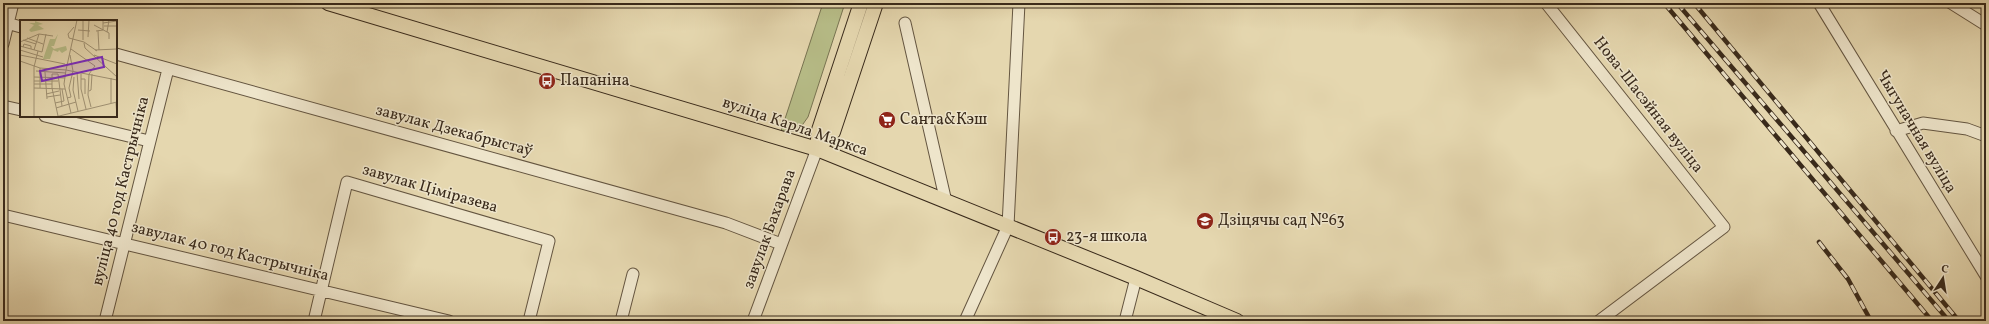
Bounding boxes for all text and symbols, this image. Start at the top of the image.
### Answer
inset map [20,20,117,117]
street label: Нова-Шасэйная вуліца [1588,32,1708,178]
street label: Чыгуначная вуліца [1870,66,1962,198]
place label: Папаніна [560,70,629,92]
bus stop icon: Папаніна [537,71,557,91]
street label: вуліца Карла Маркса [719,92,871,162]
street label: вуліца 40 год Кастрычніка [87,94,155,288]
street label: завулак Дзекабрыстаў [373,99,535,163]
place label: Санта&Кэш [900,109,987,131]
supermarket icon: Санта&Кэш [877,110,897,130]
street label: завулак Ціміразева [360,159,500,219]
street label: завулак Бахарава [738,166,802,292]
place label: Дзіцячы сад №63 [1218,210,1345,232]
school or university icon: Дзіцячы сад №63 [1195,211,1215,231]
street label: завулак 40 год Кастрычніка [129,217,331,287]
place label: 23-я школа [1066,226,1147,248]
bus stop icon: 23-я школа [1043,227,1063,247]
north arrow [1923,258,1963,298]
text: С [1940,262,1950,278]

